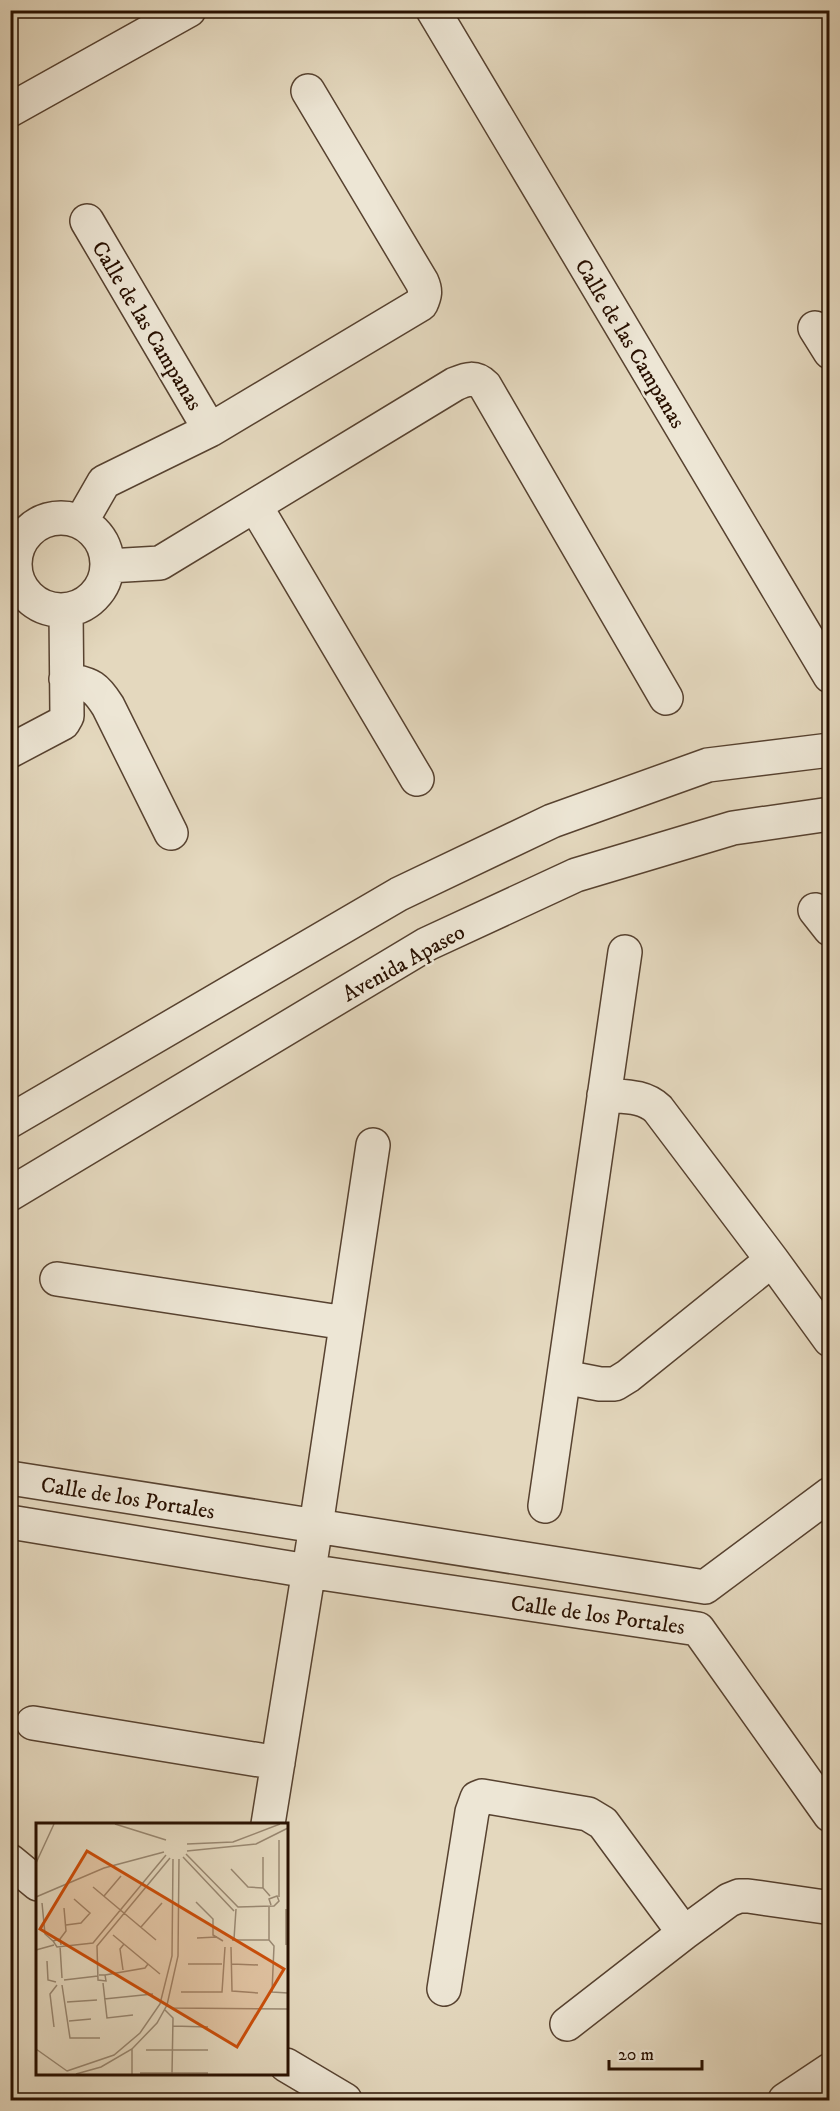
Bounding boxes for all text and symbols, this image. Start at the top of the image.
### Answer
street label: Calle de las Campanas [85,236,208,415]
street label: Calle de las Campanas [568,254,691,433]
street label: Avenida Apaseo [338,919,470,1008]
street label: Calle de los Portales [39,1471,217,1526]
street label: Calle de los Portales [509,1590,687,1641]
inset map [36,1823,288,2075]
scale bar [609,2033,702,2071]
text: 20 m [618,2044,654,2066]

